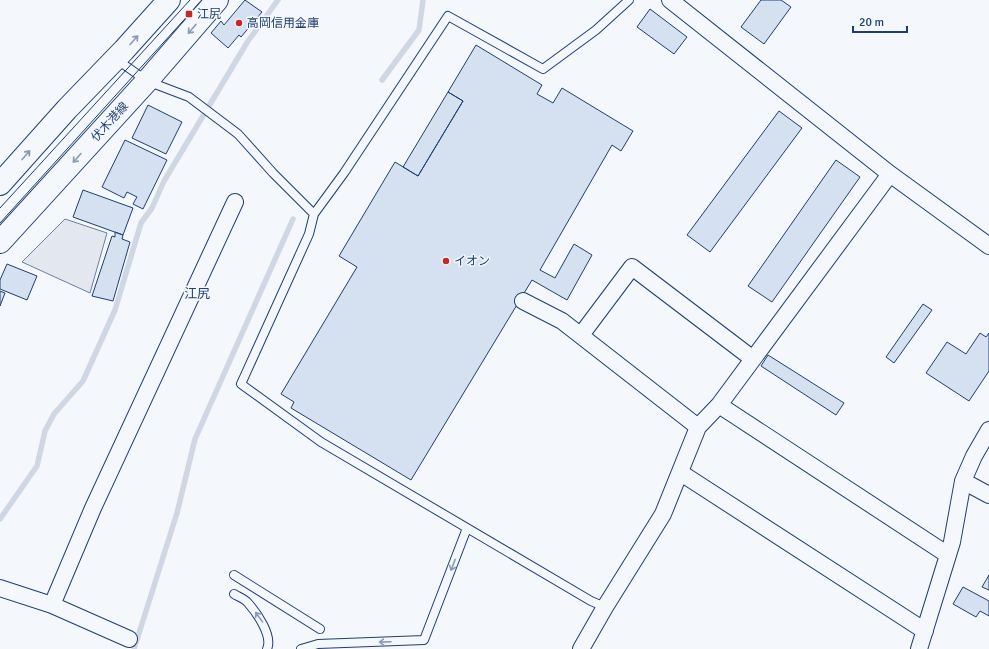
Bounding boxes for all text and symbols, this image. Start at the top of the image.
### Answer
place label: 江尻 [197,7,221,22]
scale bar [853,8,907,34]
marker: 江尻 [184,9,194,19]
text: 20 m [859,15,884,30]
place label: 高岡信用金庫 [247,16,319,31]
marker: 高岡信用金庫 [234,18,244,28]
one-way arrow [187,24,196,35]
one-way arrow [129,34,138,45]
street label: 伏木港線 [88,99,132,145]
one-way arrow [21,150,30,160]
one-way arrow [73,152,82,162]
place label: イオン [454,254,490,269]
marker: イオン [441,256,451,266]
district label: 江尻 [184,286,210,302]
one-way arrow [449,558,457,570]
one-way arrow [255,612,263,623]
one-way arrow [379,638,392,645]

